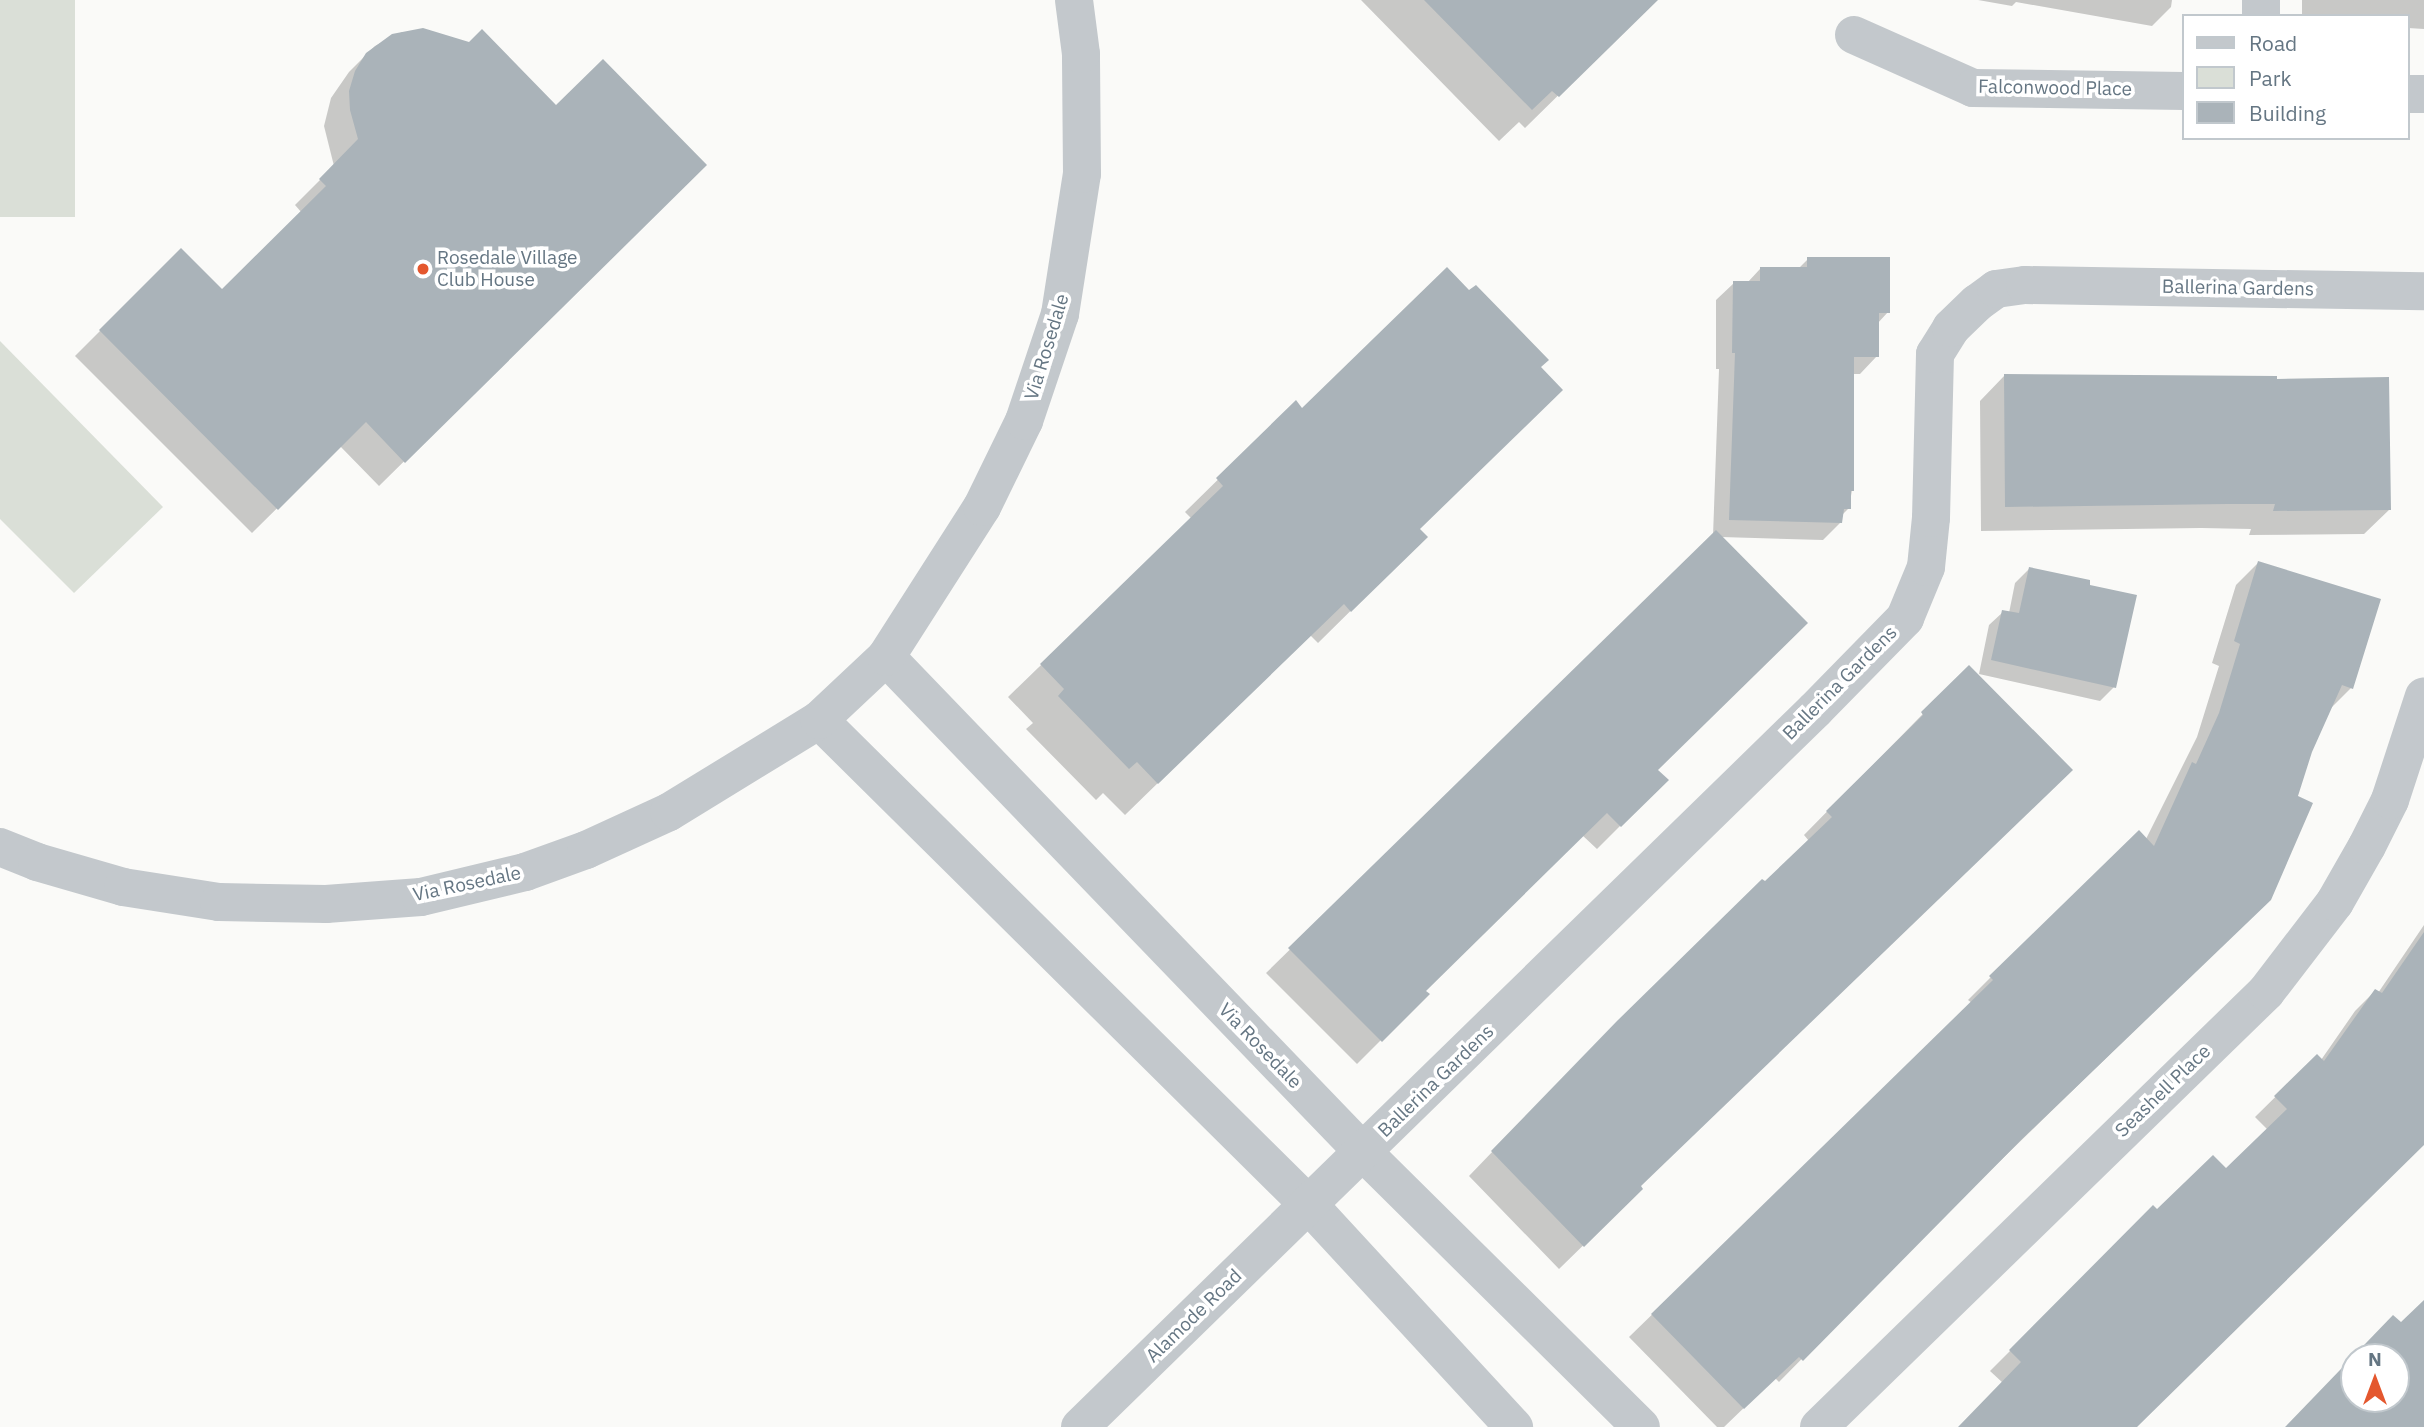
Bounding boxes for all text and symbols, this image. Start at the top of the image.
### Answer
legend [2182,14,2410,140]
text: Road [2249,29,2297,57]
text: Park [2249,64,2292,92]
street label: Falconwood Place [1978,75,2132,101]
text: Building [2249,99,2326,127]
place label: Rosedale Village Club House [437,247,578,291]
marker: Rosedale Village Club House [415,261,431,277]
street label: Ballerina Gardens [2162,275,2314,301]
street label: Via Rosedale [1020,291,1074,403]
street label: Ballerina Gardens [1778,621,1902,745]
street label: Via Rosedale [411,861,523,907]
street label: Via Rosedale [1214,999,1306,1093]
street label: Ballerina Gardens [1373,1020,1499,1142]
street label: Seashell Place [2111,1040,2215,1142]
street label: Alamode Road [1141,1265,1247,1367]
north arrow [2340,1343,2410,1413]
text: N [2368,1347,2382,1371]

